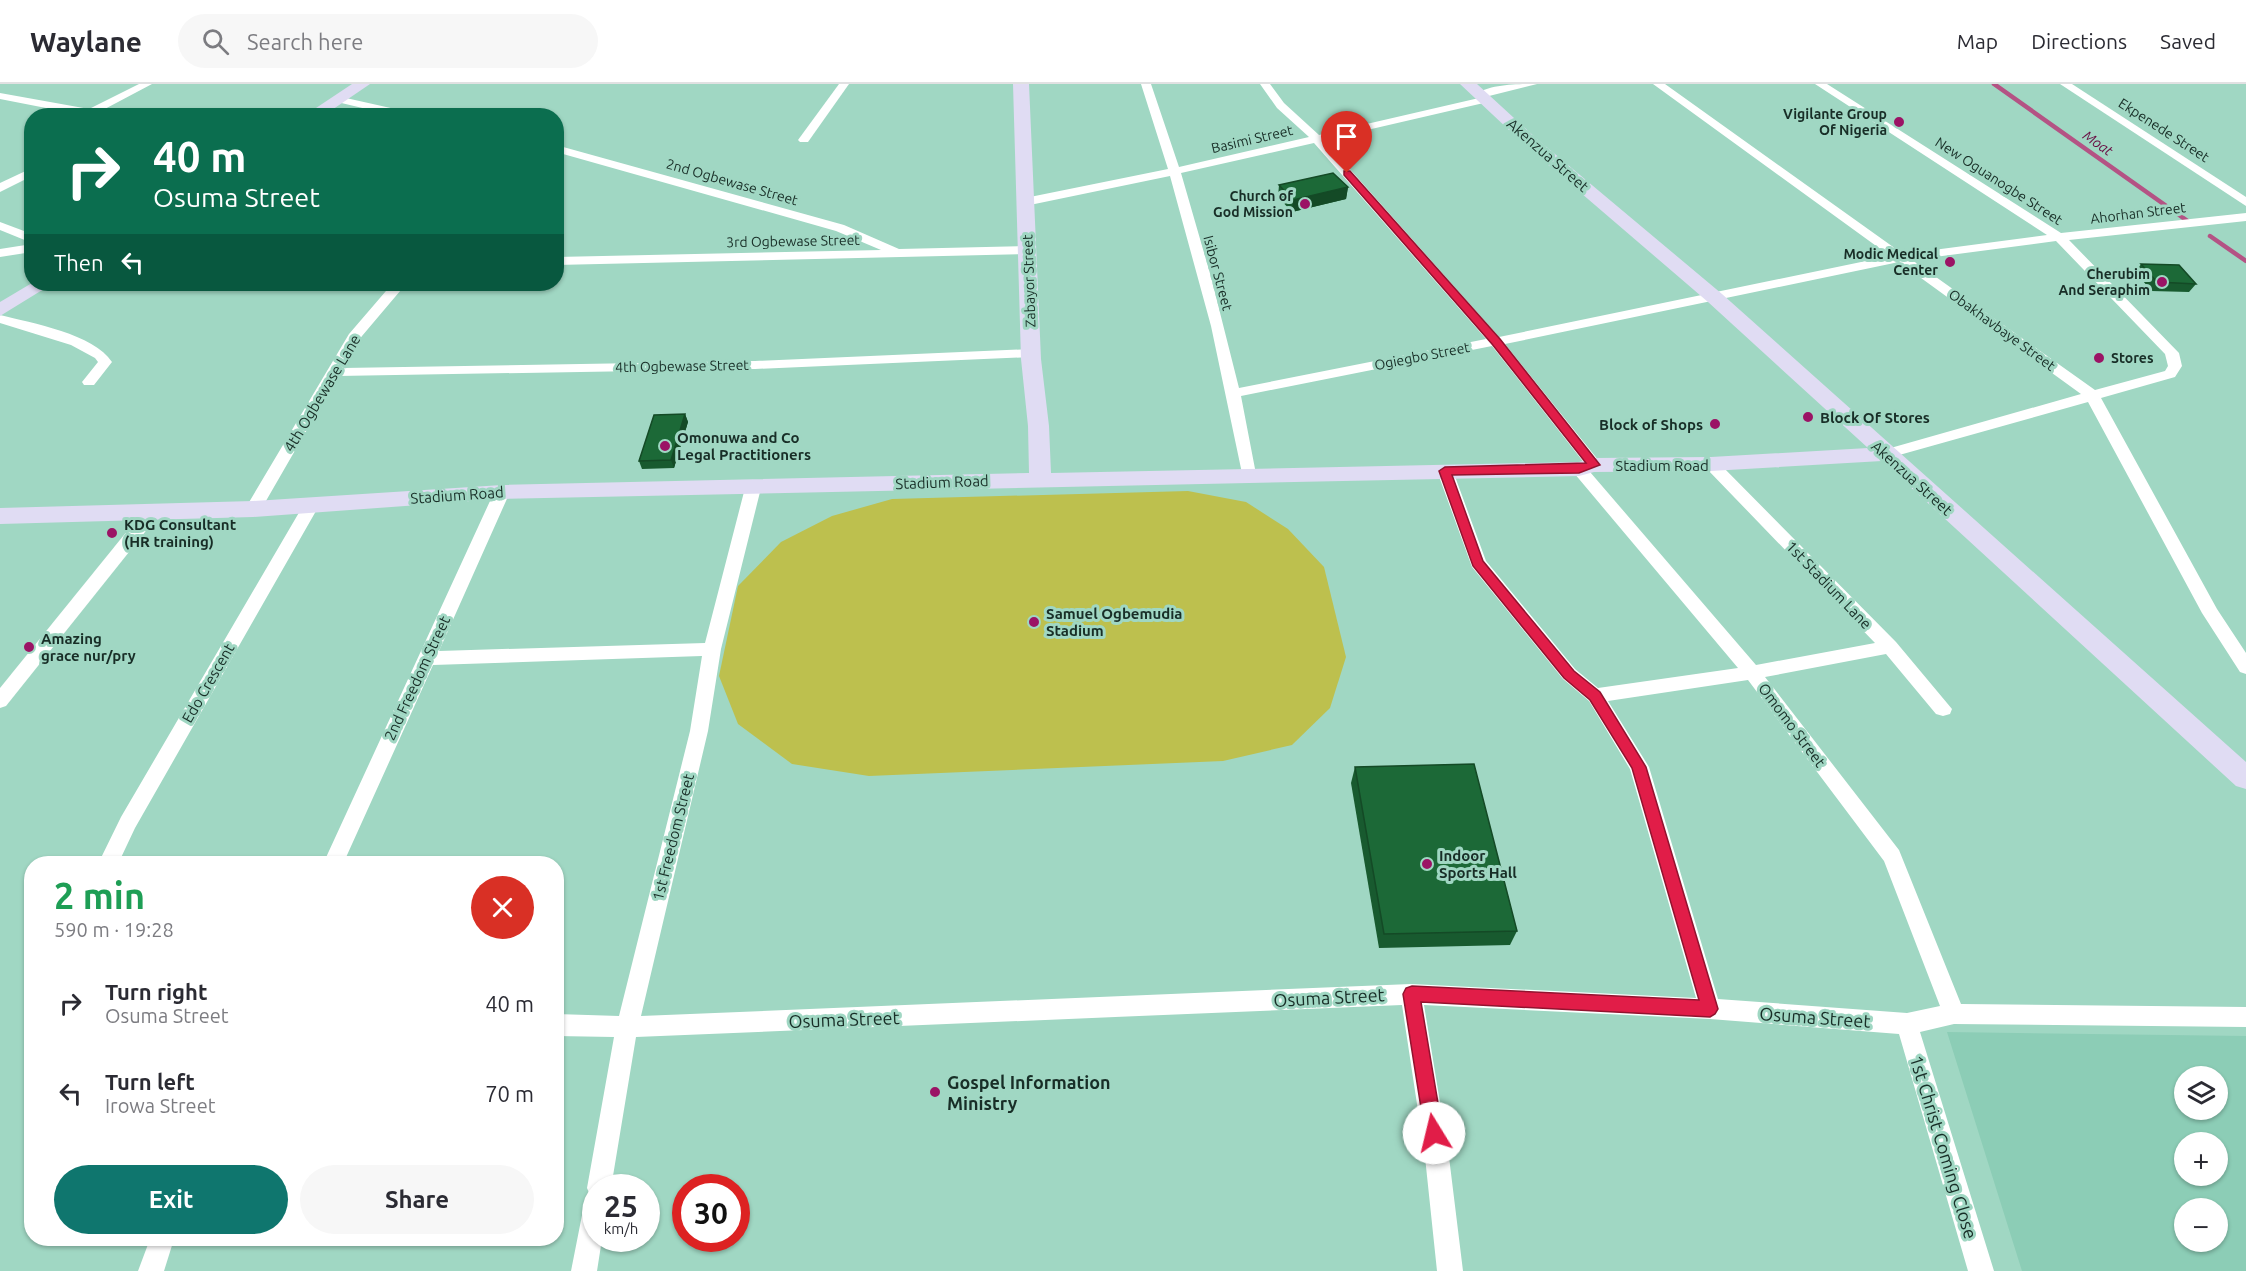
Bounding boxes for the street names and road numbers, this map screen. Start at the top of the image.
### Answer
street label: Ekpenede Street [2116,95,2213,166]
street label: Akenzua Street [1504,115,1592,195]
street label: Basimi Street [1210,122,1295,156]
street label: New Oguanogbe Street [1932,134,2066,228]
street label: 2nd Ogbewase Street [664,156,800,209]
street label: Ahorhan Street [2089,199,2187,227]
street label: 3rd Ogbewase Street [726,232,860,250]
street label: Zabayor Street [1019,234,1039,328]
street label: Isibor Street [1200,234,1236,313]
street label: Obakhavbaye Street [1946,286,2059,374]
street label: 4th Ogbewase Lane [280,331,364,455]
street label: Ogiegbo Street [1373,339,1472,373]
street label: 4th Ogbewase Street [615,357,749,375]
street label: Akenzua Street [1868,437,1956,519]
street label: Stadium Road [1615,457,1709,474]
street label: Stadium Road [895,472,989,492]
street label: Stadium Road [410,483,504,507]
street label: 1st Stadium Lane [1783,538,1875,632]
street label: 2nd Freedom Street [381,613,453,743]
street label: Edo Crescent [178,640,238,726]
street label: Omomo Street [1755,680,1829,770]
street label: 1st Freedom Street [649,772,697,902]
street label: Osuma Street [1273,984,1385,1010]
street label: Osuma Street [1759,1003,1871,1031]
street label: Osuma Street [788,1007,900,1031]
street label: 1st Christ Coming Close [1907,1053,1981,1241]

